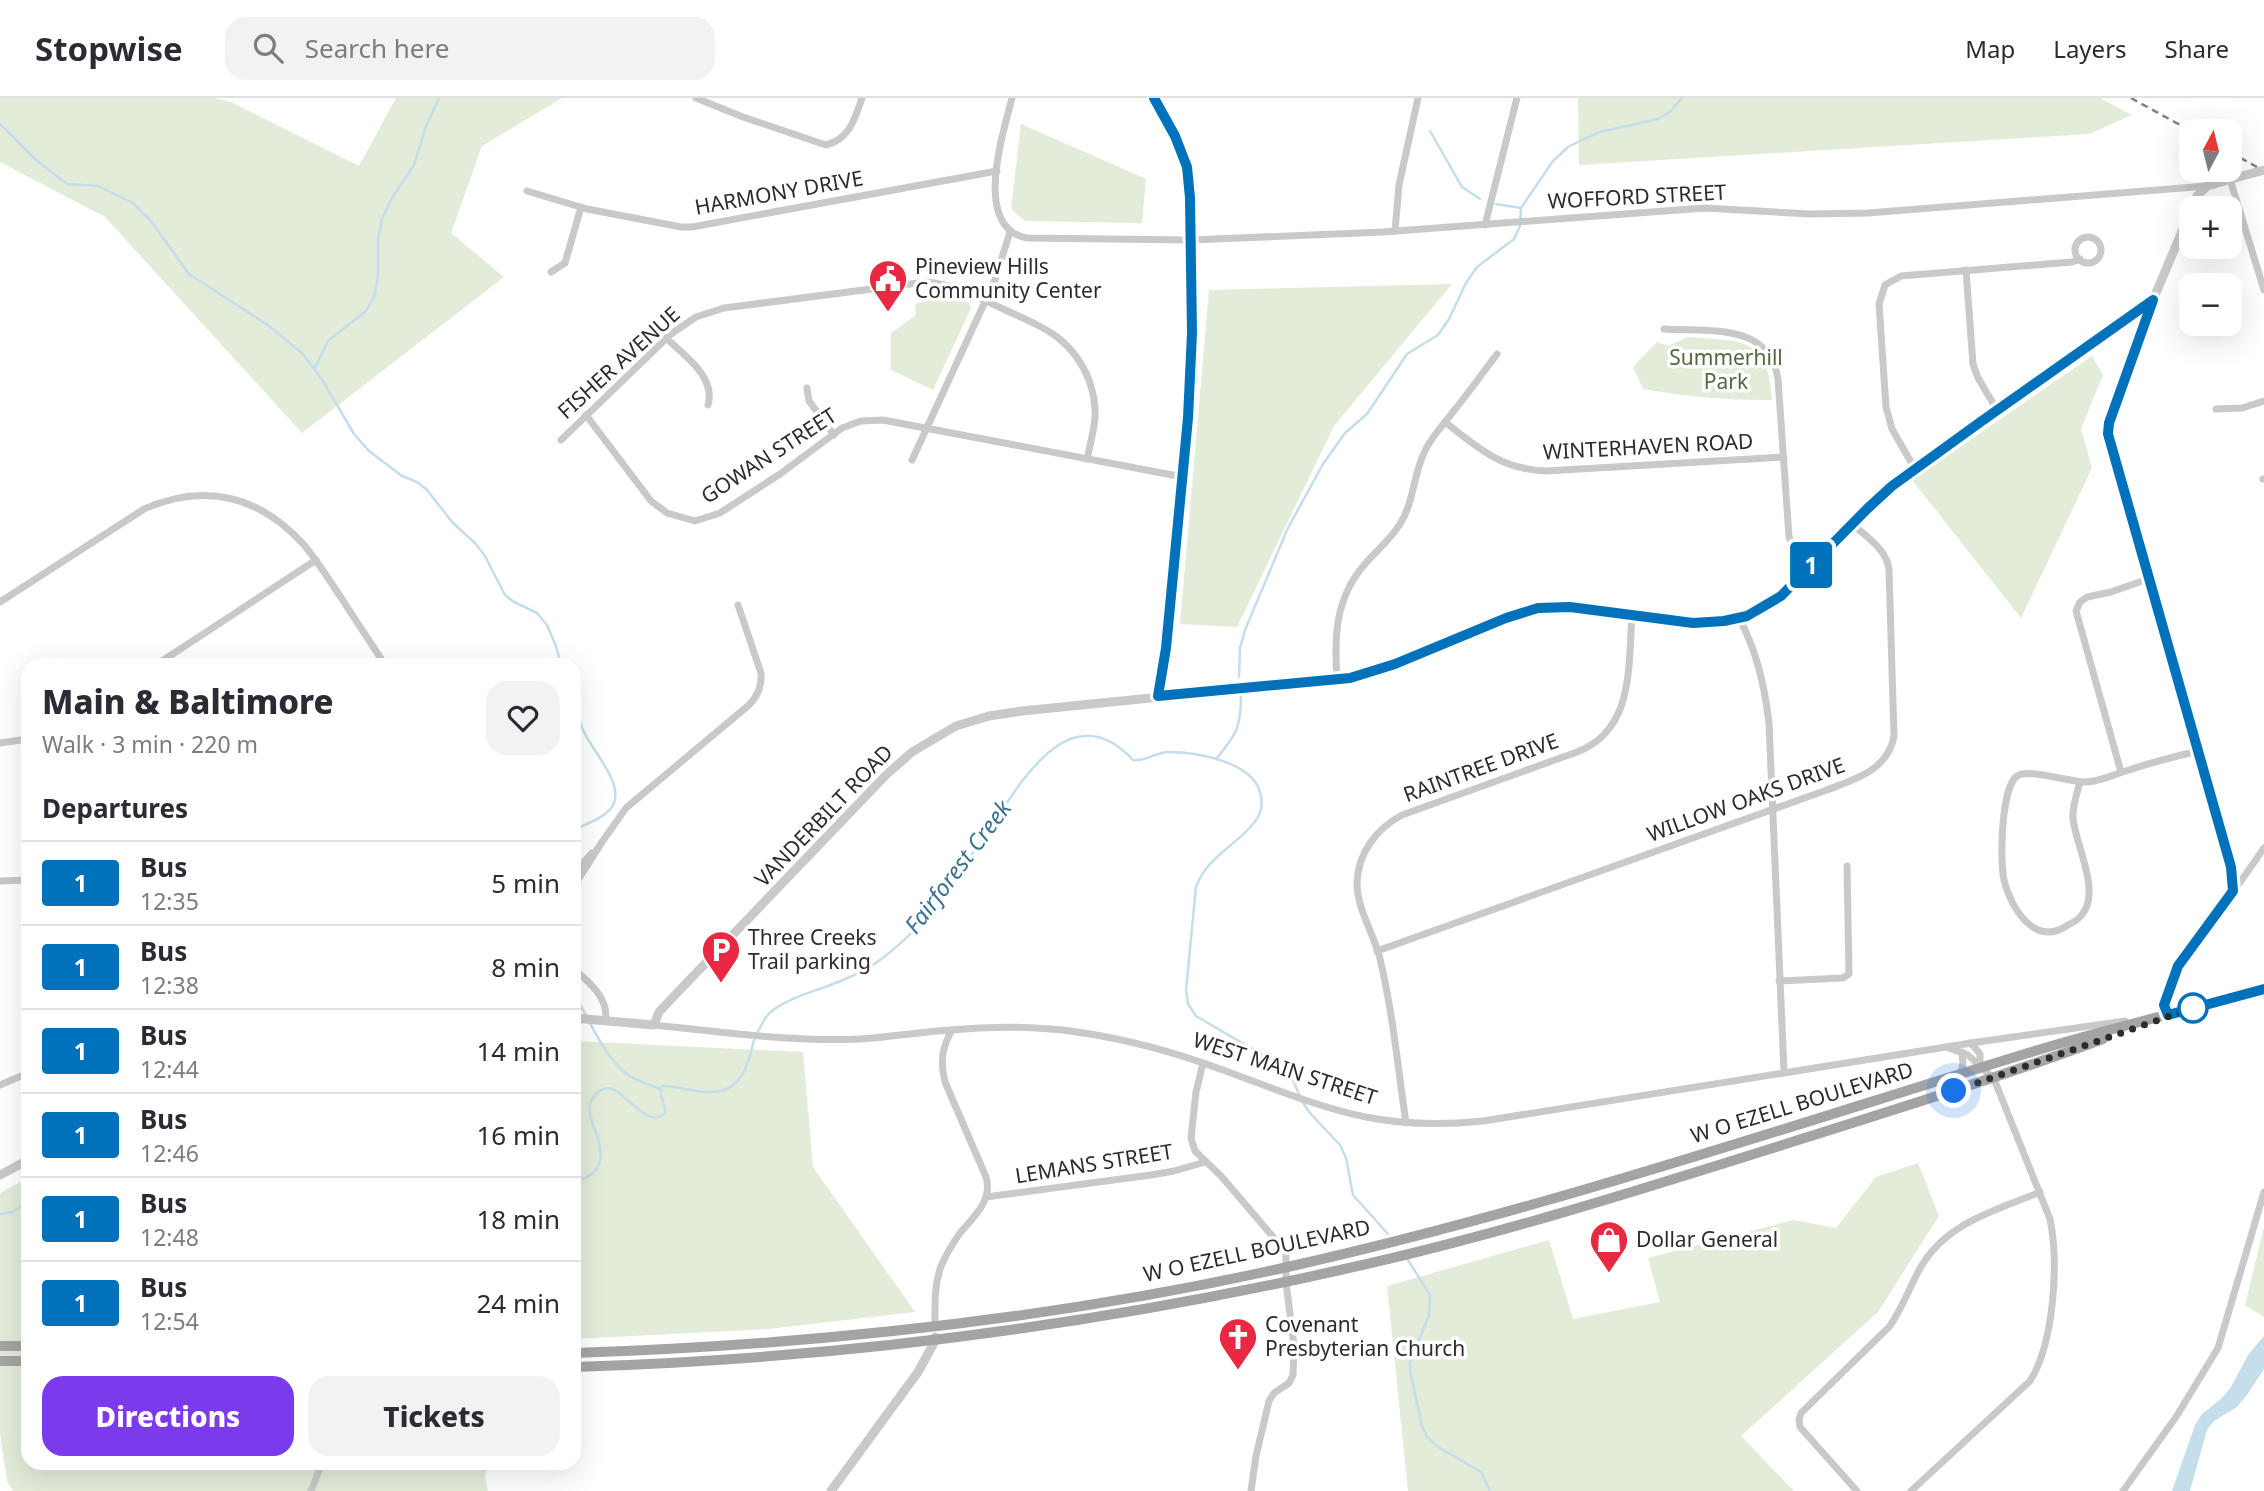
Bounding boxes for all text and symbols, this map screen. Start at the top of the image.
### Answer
search box [225,17,715,80]
text: Stopwise [35,26,183,71]
icon: search [249,29,287,67]
text: Search here [305,30,449,66]
text: Map [1965,32,2015,65]
text: Layers [2053,32,2127,65]
text: Share [2165,32,2229,65]
north arrow [2179,119,2242,182]
map controls [2179,119,2242,336]
street label: HARMONY DRIVE [692,163,865,221]
street label: WOFFORD STREET [1547,177,1727,215]
button: + [2179,196,2242,259]
place label: Pineview Hills Community Center [915,252,1102,304]
public building icon: Pineview Hills Community Center [867,258,909,313]
button: − [2179,273,2242,336]
street label: FISHER AVENUE [551,300,685,425]
park label: Summerhill Park [1669,343,1783,395]
street label: GOWAN STREET [695,401,842,509]
street label: WINTERHAVEN ROAD [1542,427,1754,465]
line badge: 1 [1788,542,1834,588]
text: 1 [1804,548,1818,581]
text: Main & Baltimore [42,679,333,724]
button: heart [486,681,560,755]
street label: RAINTREE DRIVE [1399,726,1562,808]
text: Walk · 3 min · 220 m [42,728,258,760]
street label: VANDERBILT ROAD [748,738,898,892]
street label: WILLOW OAKS DRIVE [1643,750,1848,848]
text: Departures [42,790,188,826]
water label: Fairforest Creek [896,792,1019,940]
text: Bus [140,849,187,885]
text: 5 min [491,865,560,901]
text: 1 [74,866,87,899]
text: 12:35 [140,885,199,917]
place label: Three Creeks Trail parking [748,923,877,975]
parking icon: Three Creeks Trail parking [700,929,742,984]
text: Bus [140,933,187,969]
text: 8 min [491,949,560,985]
text: 1 [74,950,87,983]
text: 12:38 [140,969,199,1001]
unlabelled marker [2178,993,2208,1023]
text: Bus [140,1017,187,1053]
street label: WEST MAIN STREET [1190,1025,1381,1111]
text: 14 min [476,1033,560,1069]
text: 1 [74,1034,87,1067]
text: 12:44 [140,1053,199,1085]
street label: W O EZELL BOULEVARD [1687,1055,1916,1149]
your location [1936,1073,1971,1108]
text: Bus [140,1101,187,1137]
text: 16 min [476,1117,560,1153]
text: 1 [74,1118,87,1151]
text: 12:46 [140,1137,199,1169]
street label: LEMANS STREET [1013,1137,1175,1189]
text: Bus [140,1185,187,1221]
text: 18 min [476,1201,560,1237]
text: 1 [74,1202,87,1235]
street label: W O EZELL BOULEVARD [1141,1212,1373,1288]
shop icon: Dollar General [1588,1219,1630,1274]
text: 12:48 [140,1221,199,1253]
place label: Dollar General [1636,1225,1778,1253]
text: Bus [140,1269,187,1305]
text: 24 min [476,1285,560,1321]
text: 1 [74,1286,87,1319]
text: 12:54 [140,1305,199,1337]
place label: Covenant Presbyterian Church [1265,1310,1465,1362]
church icon: Covenant Presbyterian Church [1217,1316,1259,1371]
button: Directions [42,1376,294,1456]
button: Tickets [308,1376,560,1456]

